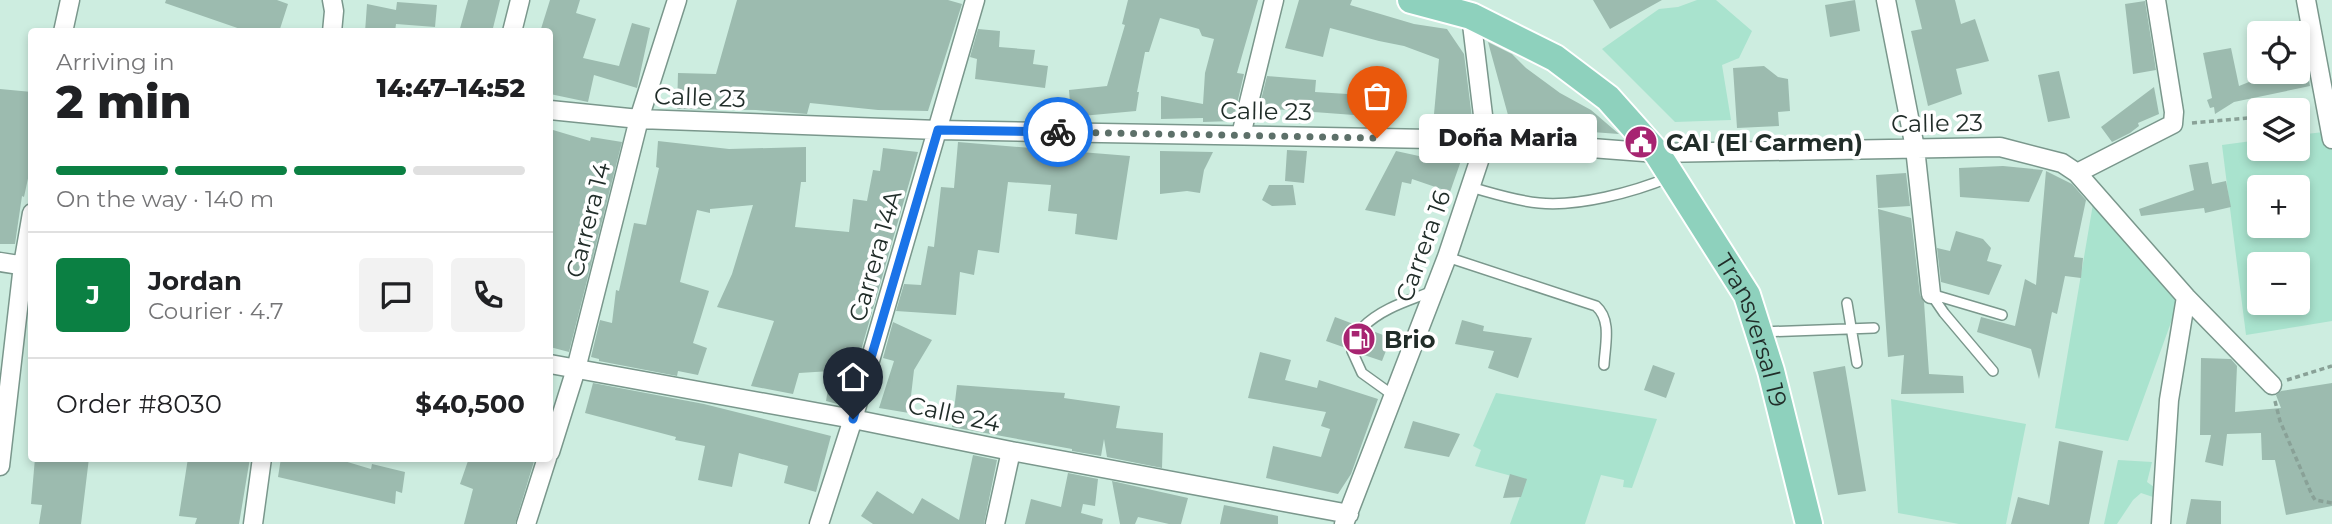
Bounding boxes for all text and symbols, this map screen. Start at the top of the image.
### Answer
map controls [2247,21,2310,315]
button: locate [2247,21,2310,84]
text: Arriving in [56,48,175,76]
pin [1347,66,1407,138]
text: 14:47–14:52 [376,72,525,104]
text: 2 min [56,73,191,130]
icon: bag [1358,77,1396,115]
street label: Calle 23 [654,81,746,113]
street label: Calle 23 [1220,96,1312,126]
courier [1023,97,1093,167]
button: layers [2247,98,2310,161]
street label: Calle 23 [1891,108,1983,138]
icon: bike [1039,113,1077,151]
callout: Doña Maria [1419,114,1598,162]
public building icon: CAI (El Carmen) [1622,123,1660,161]
text: Doña Maria [1438,124,1578,152]
place label: CAI (El Carmen) [1666,128,1863,157]
street label: Carrera 14 [560,159,616,281]
button: + [2247,175,2310,238]
text: On the way · 140 m [56,185,274,213]
street label: Carrera 14A [842,186,908,325]
street label: Carrera 16 [1389,186,1457,306]
street label: Transversal 19 [1710,248,1794,410]
button: − [2247,252,2310,315]
button: chat [359,258,433,332]
button: phone [451,258,525,332]
text: Jordan [148,265,242,297]
text: J [86,279,100,311]
text: Courier · 4.7 [148,297,284,325]
fuel station icon: Brio [1340,320,1378,358]
place label: Brio [1384,325,1436,354]
pin [823,347,883,419]
icon: home [834,358,872,396]
text: Order #8030 [56,388,222,420]
text: $40,500 [415,388,525,420]
street label: Calle 24 [905,390,1003,438]

